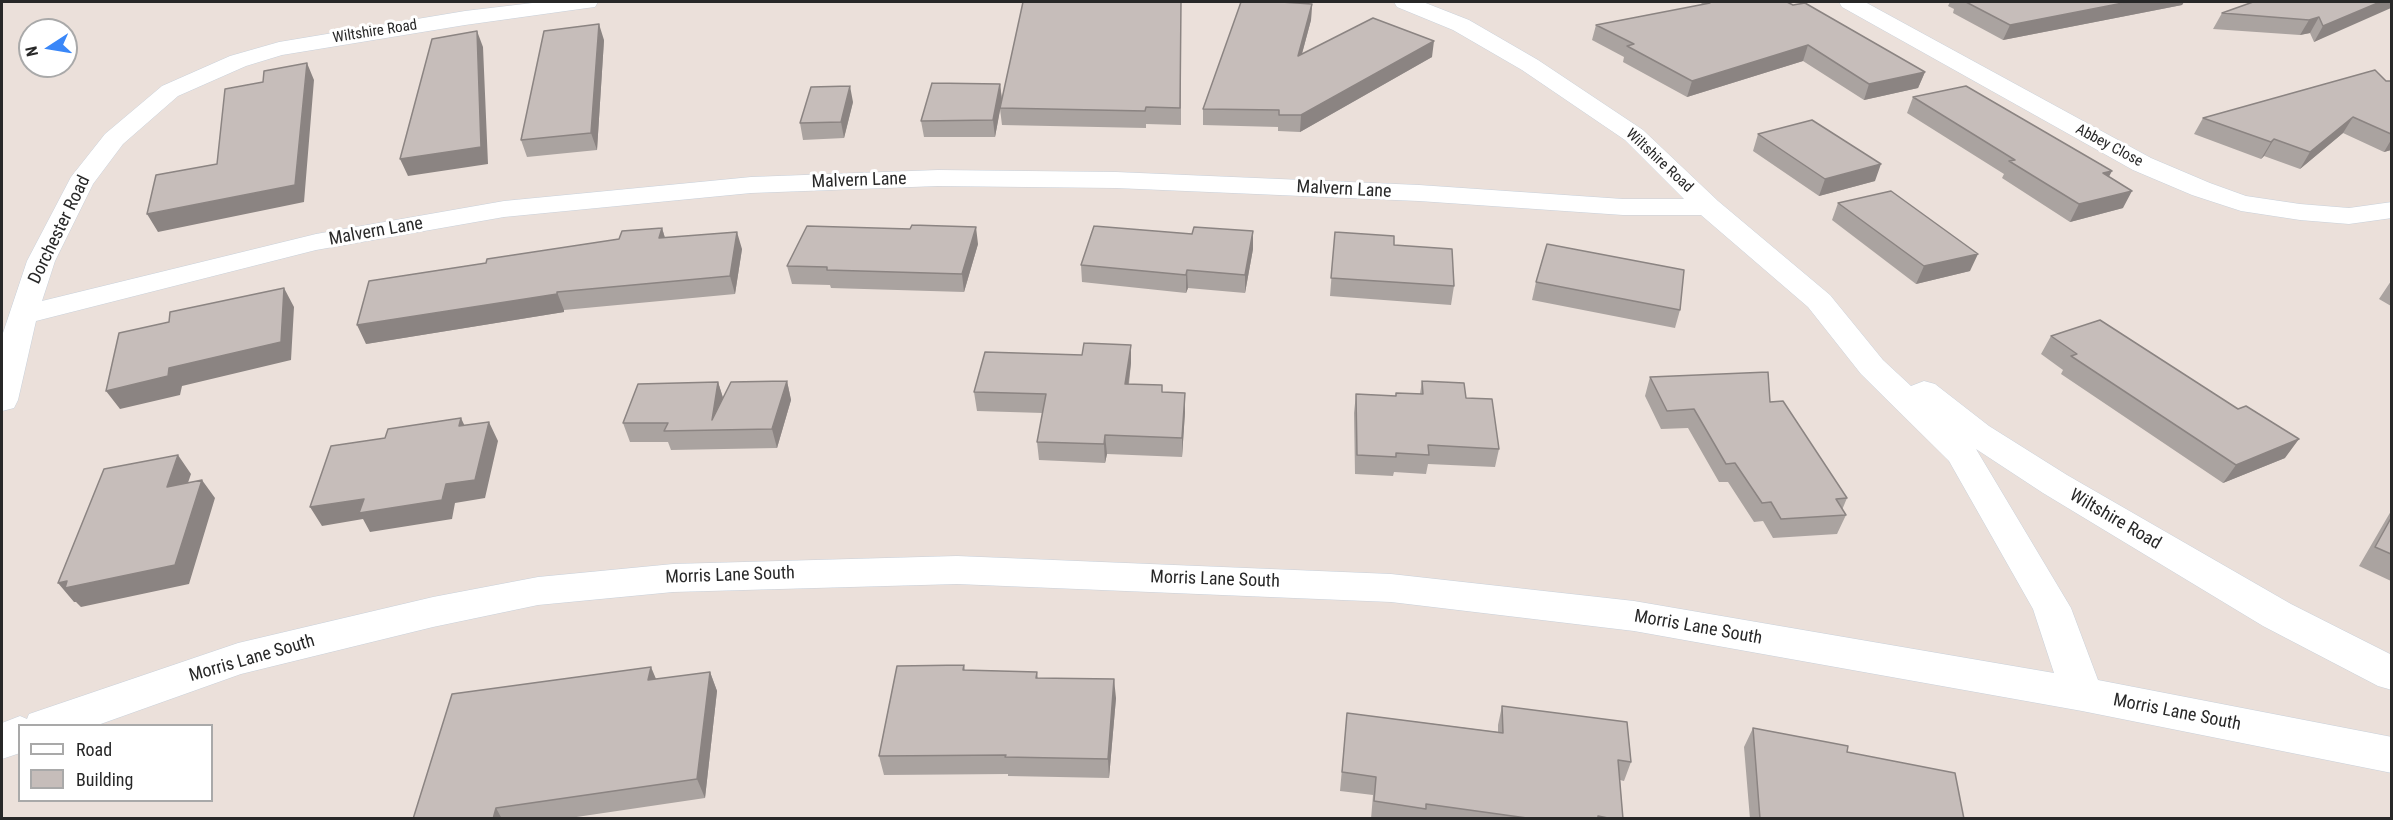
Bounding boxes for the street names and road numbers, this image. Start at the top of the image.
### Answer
street label: Wiltshire Road [331,16,419,48]
street label: Abbey Close [2072,121,2146,171]
street label: Wiltshire Road [1622,125,1696,197]
street label: Malvern Lane [811,169,907,193]
street label: Dorchester Road [24,172,96,288]
street label: Malvern Lane [1296,177,1392,203]
street label: Malvern Lane [327,213,425,251]
street label: Wiltshire Road [2065,485,2165,555]
street label: Morris Lane South [665,563,795,589]
street label: Morris Lane South [1150,567,1280,593]
street label: Morris Lane South [1632,606,1764,650]
street label: Morris Lane South [187,631,317,687]
street label: Morris Lane South [2111,690,2243,736]

